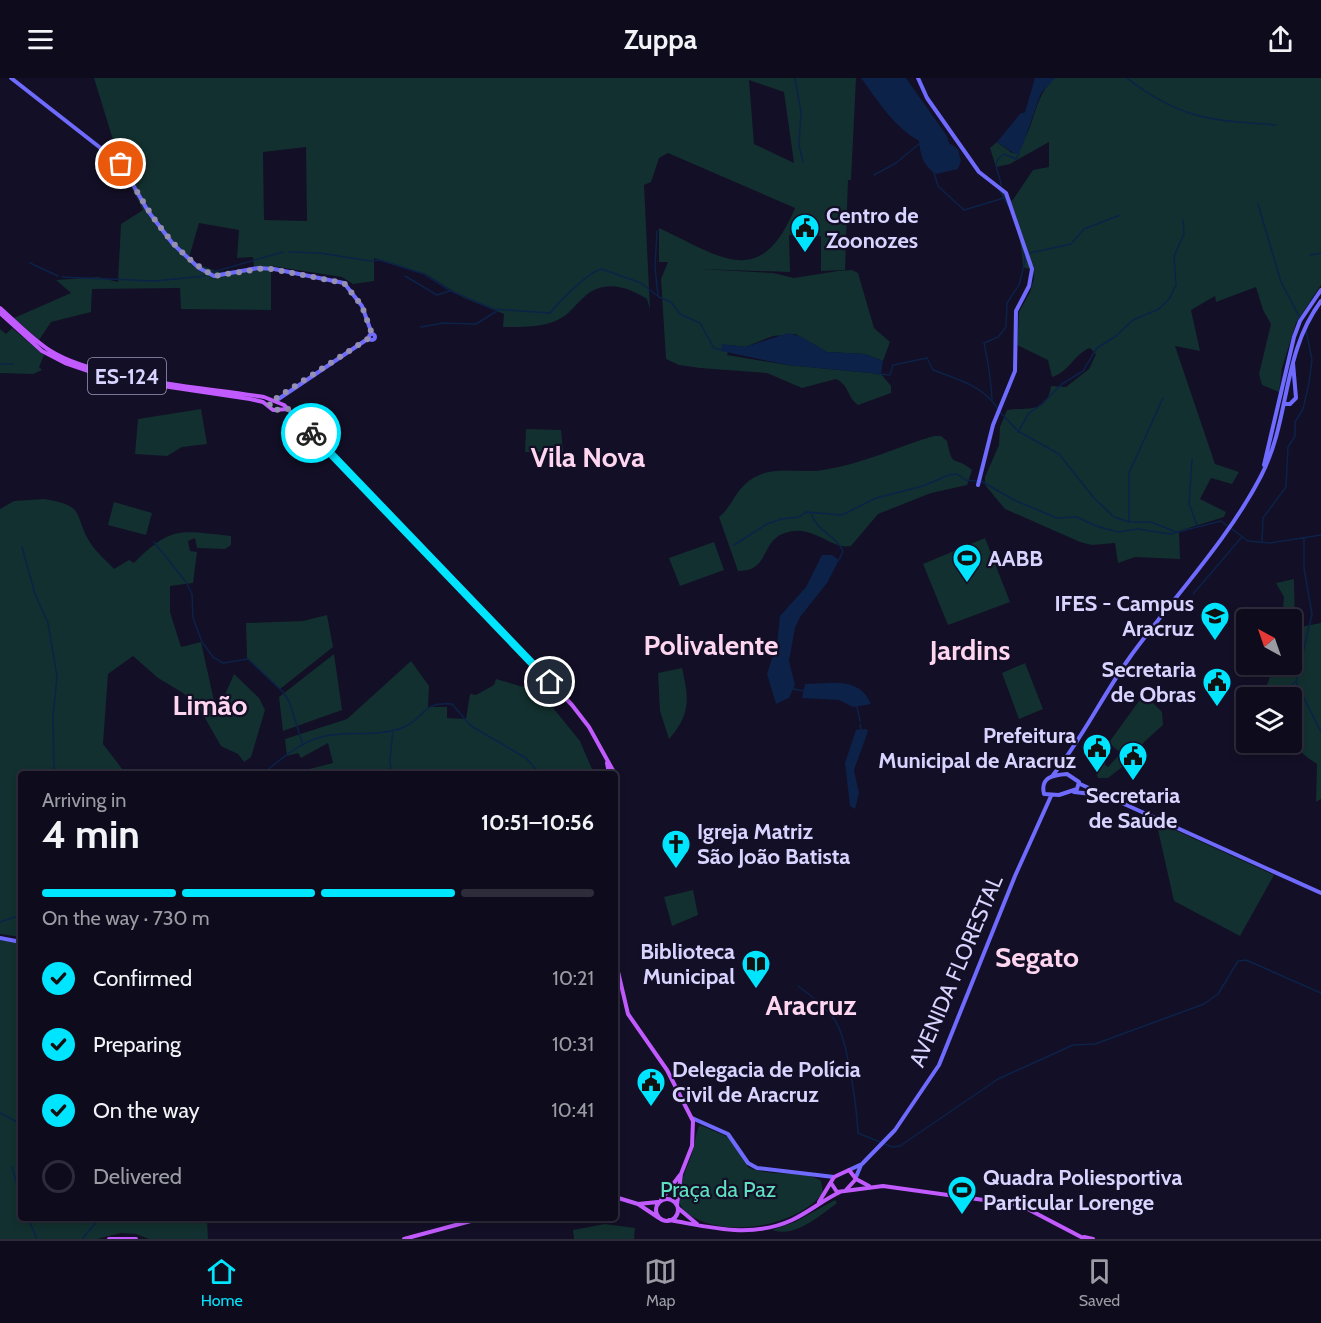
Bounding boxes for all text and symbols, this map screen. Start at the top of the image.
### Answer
icon: menu [24,23,57,56]
text: Zuppa [624,23,697,56]
icon: share [1264,23,1297,56]
pin [95,138,146,189]
icon: bag [104,147,137,180]
place label: Centro de Zoonozes [826,202,919,254]
public building icon: Centro de Zoonozes [789,212,821,254]
road number: ES-124 [88,358,166,394]
courier [281,403,341,463]
icon: bike [295,417,328,450]
district label: Vila Nova [531,440,645,474]
sports icon: AABB [951,542,983,584]
place label: AABB [988,545,1043,572]
place label: IFES - Campus Aracruz [1054,590,1195,642]
school or university icon: IFES - Campus Aracruz [1199,600,1231,642]
north arrow [1236,609,1302,675]
map controls [1236,609,1302,753]
district label: Polivalente [643,628,779,662]
district label: Jardins [929,633,1010,667]
pin [524,656,575,707]
place label: Secretaria de Obras [1101,656,1196,708]
icon: home [533,665,566,698]
public building icon: Secretaria de Obras [1201,666,1233,708]
button: layers [1236,687,1302,753]
district label: Limão [173,688,248,722]
place label: Prefeitura Municipal de Aracruz [878,722,1077,774]
public building icon: Prefeitura Municipal de Aracruz [1081,732,1113,774]
public building icon: Secretaria de Saúde [1117,740,1149,782]
place label: Secretaria de Saúde [1086,782,1180,834]
text: Arriving in [42,788,126,812]
text: 10:51–10:56 [481,809,594,836]
text: 4 min [42,810,140,858]
place label: Igreja Matriz São João Batista [697,818,850,870]
church icon: Igreja Matriz São João Batista [660,828,692,870]
street label: AVENIDA FLORESTAL [903,871,1009,1071]
text: On the way · 730 m [42,906,210,930]
place label: Biblioteca Municipal [640,938,735,990]
district label: Segato [995,940,1079,974]
library icon: Biblioteca Municipal [740,948,772,990]
icon: check [42,962,75,995]
text: Confirmed [93,965,192,992]
text: 10:21 [552,966,594,990]
district label: Aracruz [765,988,857,1022]
icon: check [42,1028,75,1061]
text: Preparing [93,1031,181,1058]
text: 10:31 [552,1032,594,1056]
place label: Delegacia de Polícia Civil de Aracruz [672,1056,861,1108]
public building icon: Delegacia de Polícia Civil de Aracruz [635,1066,667,1108]
icon: check [42,1094,75,1127]
text: On the way [93,1097,200,1124]
text: 10:41 [551,1098,594,1122]
text: Delivered [93,1163,182,1190]
place label: Quadra Poliesportiva Particular Lorenge [983,1164,1182,1216]
sports icon: Quadra Poliesportiva Particular Lorenge [946,1174,978,1216]
park label: Praça da Paz [660,1176,776,1203]
tab: Home [201,1255,243,1310]
tab: Map [644,1255,677,1310]
tab: Saved [1079,1255,1120,1310]

